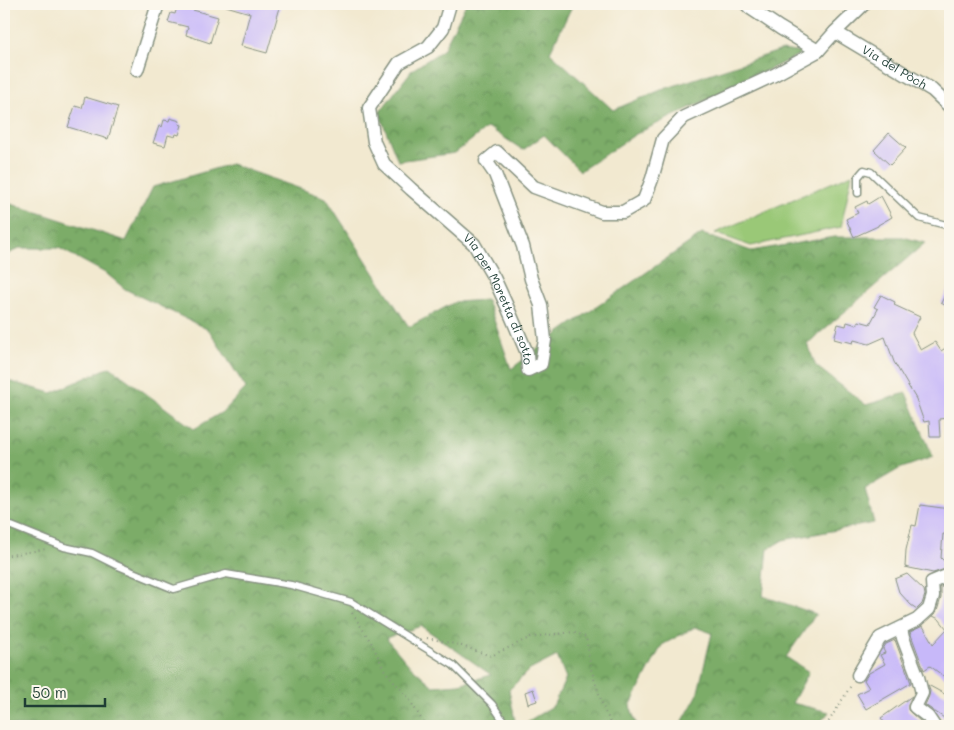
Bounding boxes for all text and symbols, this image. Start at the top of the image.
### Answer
street label: Via del Pòch [859,41,930,92]
street label: Via per Moretta di sotto [460,229,537,365]
scale bar [25,675,105,707]
text: 50 m [32,682,67,702]

